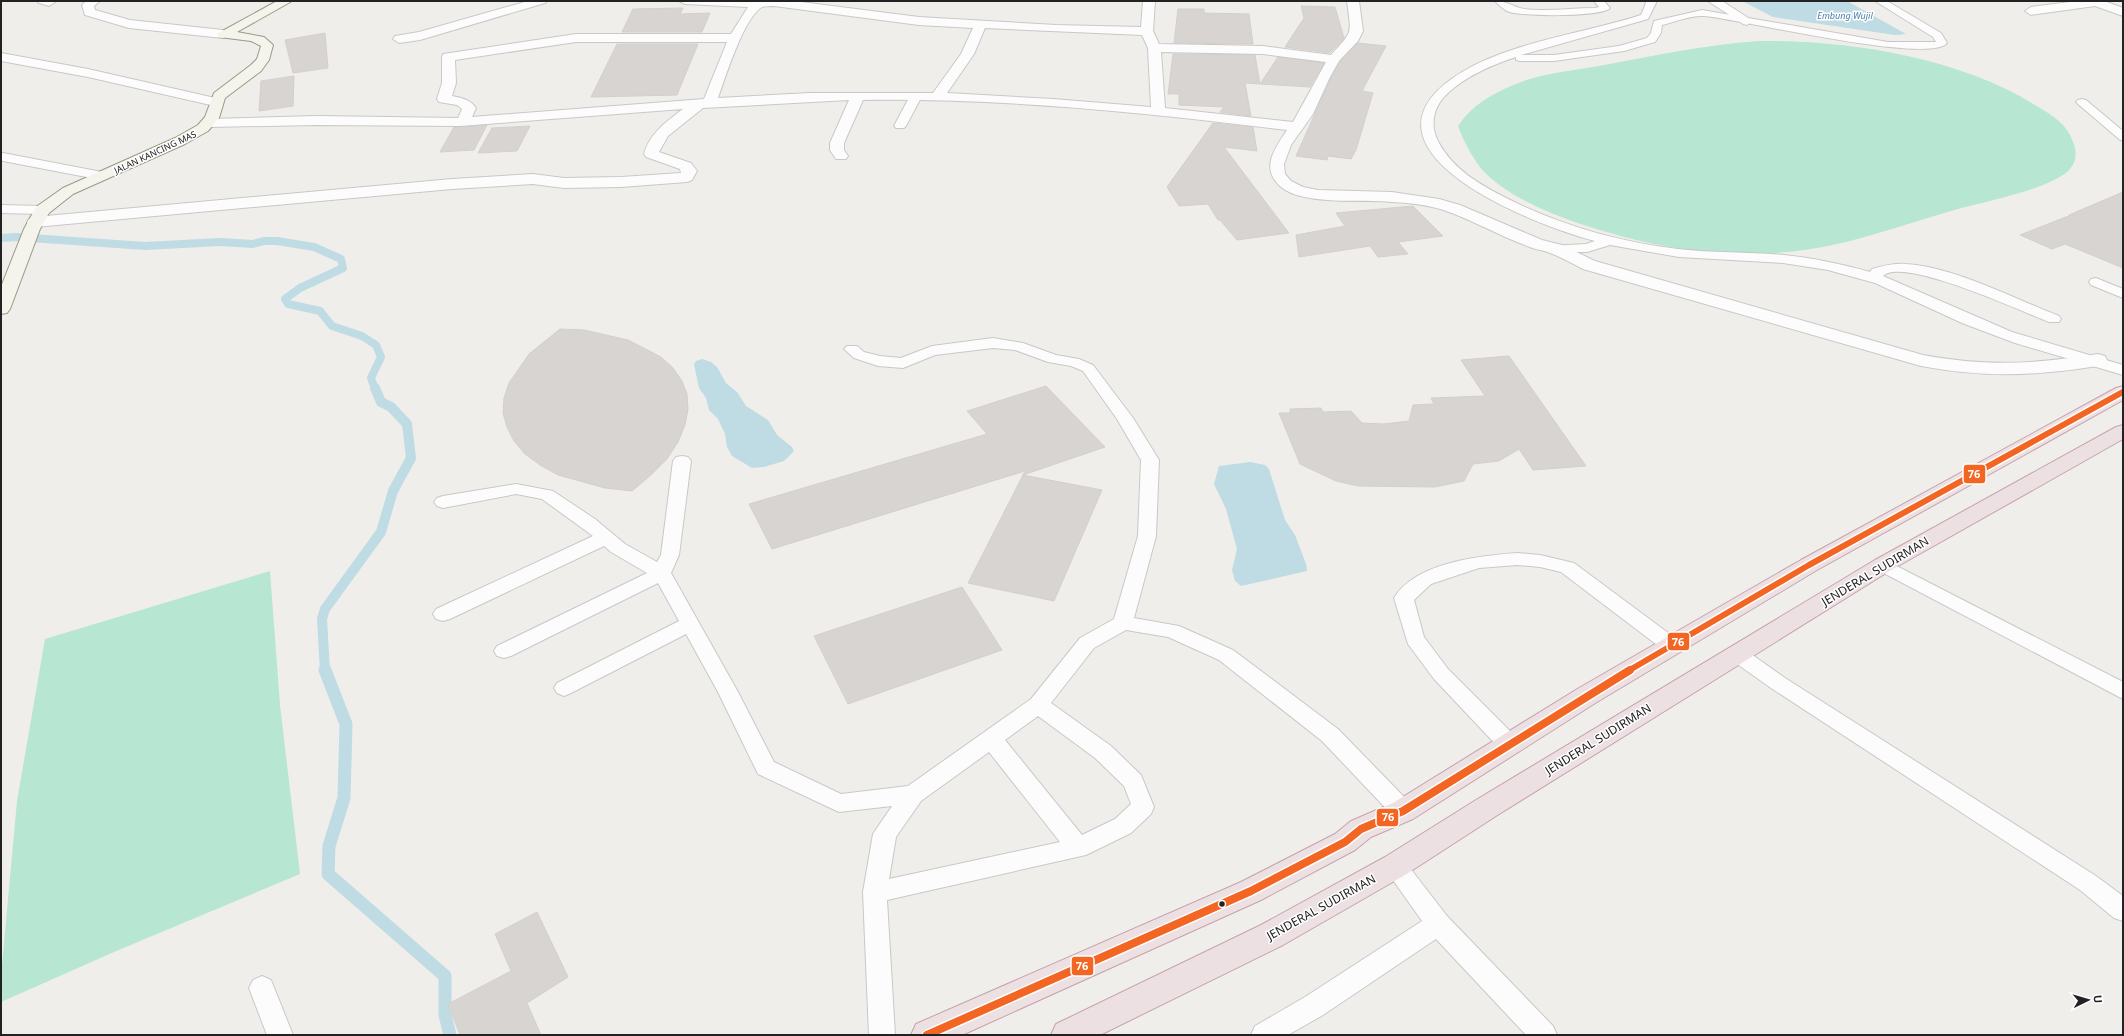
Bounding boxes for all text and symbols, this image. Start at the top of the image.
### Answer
water label: Embung Wujil [1817,9,1873,22]
street label: JALAN KANCING MAS [111,127,198,177]
line badge: 76 [1963,464,1986,484]
text: 76 [1968,466,1980,481]
street label: JENDERAL SUDIRMAN [1817,532,1932,610]
line badge: 76 [1667,632,1690,651]
text: 76 [1672,634,1684,649]
street label: JENDERAL SUDIRMAN [1541,699,1654,779]
line badge: 76 [1376,808,1399,827]
text: 76 [1382,809,1394,824]
street label: JENDERAL SUDIRMAN [1262,870,1379,945]
unlabelled marker [1217,899,1227,909]
line badge: 76 [1071,956,1094,976]
text: 76 [1076,958,1088,973]
north arrow [2068,980,2108,1020]
text: U [2091,994,2106,1004]

